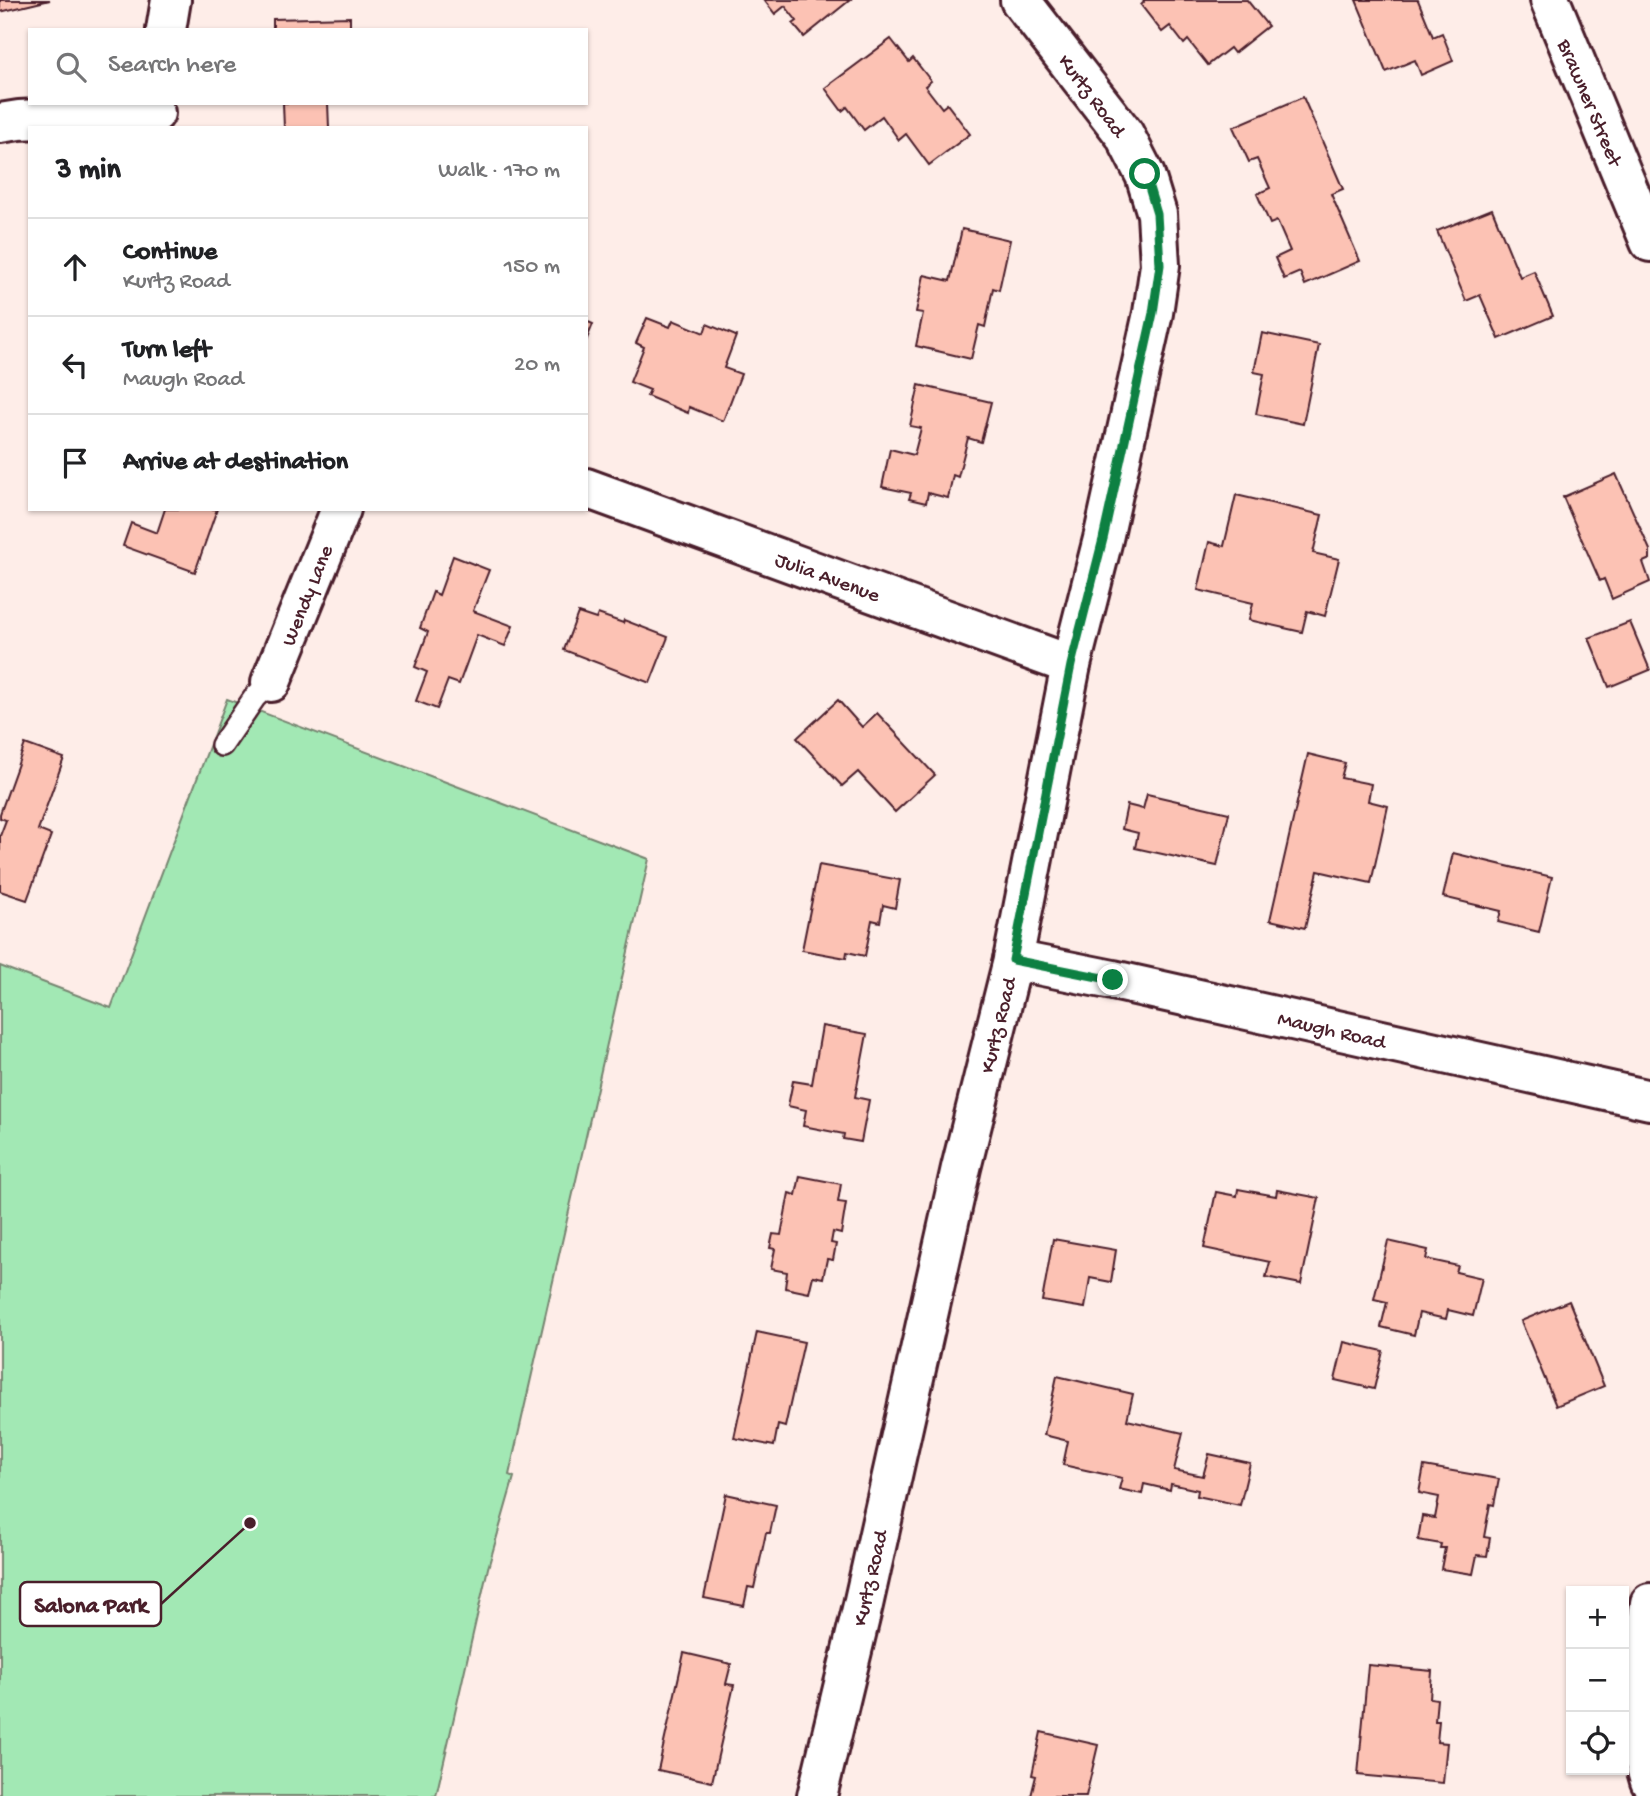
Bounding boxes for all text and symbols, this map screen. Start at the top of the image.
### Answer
search box [28,28,588,105]
street label: Brawner Street [1549,35,1627,173]
icon: search [52,48,90,86]
text: Search here [108,51,236,82]
street label: Kurtz Road [1051,51,1131,145]
text: 3 min [56,154,121,189]
text: Walk · 170 m [438,158,560,185]
route start [1129,158,1160,189]
text: Continue [123,238,217,269]
icon: ahead [56,248,94,286]
text: 150 m [504,254,560,281]
text: Kurtz Road [123,269,230,296]
text: Turn left [123,336,211,367]
icon: left [56,346,94,384]
text: 20 m [514,352,560,379]
text: Maugh Road [123,367,244,394]
icon: arrive [56,444,94,482]
text: Arrive at destination [123,448,348,479]
street label: Wendy Lane [278,541,341,650]
street label: Julia Avenue [771,549,884,610]
route end [1097,964,1128,995]
street label: Kurtz Road [976,974,1025,1076]
street label: Maugh Road [1275,1008,1389,1057]
street label: Kurtz Road [849,1527,896,1629]
callout: Salona Park [20,1582,161,1626]
map controls [1566,1586,1629,1775]
button: + [1566,1586,1629,1649]
text: Salona Park [34,1594,150,1621]
button: − [1566,1649,1629,1712]
button: locate [1566,1712,1629,1775]

